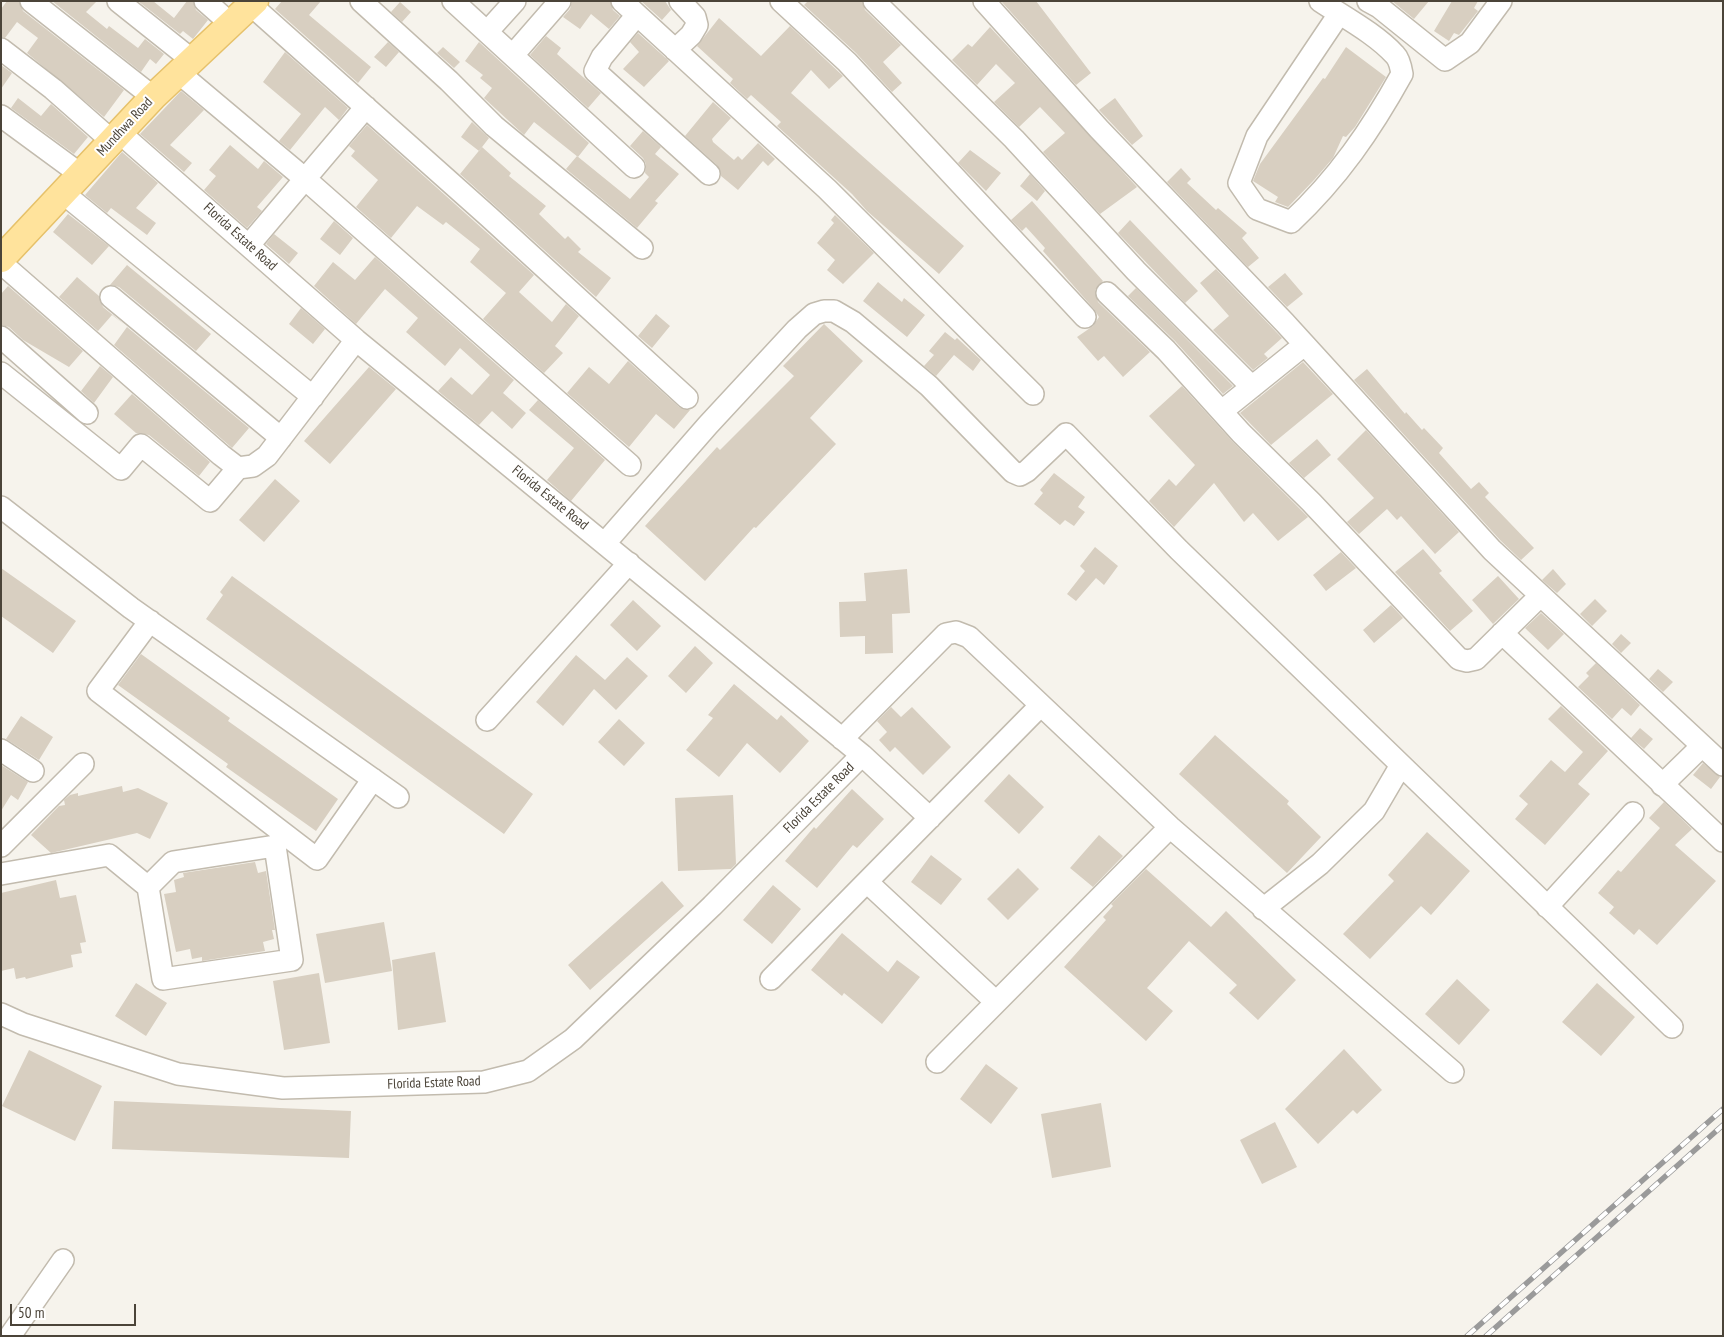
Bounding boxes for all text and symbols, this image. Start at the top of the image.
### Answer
street label: Mundhwa Road [94,94,156,160]
street label: Florida Estate Road [200,200,280,274]
street label: Florida Estate Road [509,462,591,534]
street label: Florida Estate Road [780,759,858,837]
street label: Florida Estate Road [387,1073,481,1093]
scale bar [12,1294,139,1326]
text: 50 m [18,1303,44,1322]

